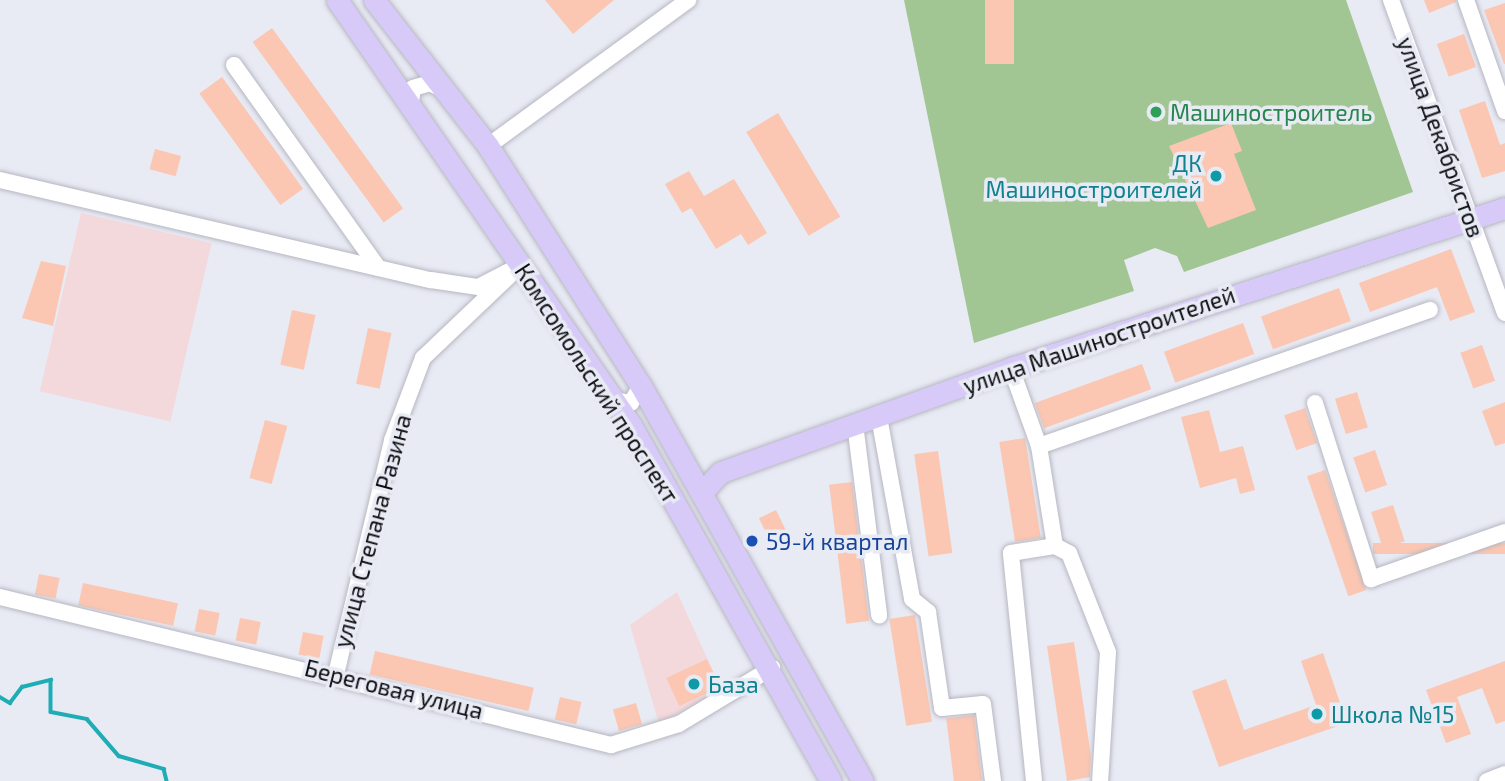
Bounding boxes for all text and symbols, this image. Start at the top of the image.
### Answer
street label: улица Декабристов [1392,33,1490,241]
place label: Машиностроитель [1170,98,1372,126]
marker: Машиностроитель [1148,104,1164,120]
place label: ДК Машиностроителей [986,149,1202,203]
marker: ДК Машиностроителей [1208,168,1224,184]
street label: Комсомольский проспект [509,258,685,508]
street label: улица Машиностроителей [959,280,1239,400]
street label: улица Степана Разина [328,411,416,651]
place label: 59-й квартал [766,527,909,555]
marker: 59-й квартал [744,533,760,549]
street label: Береговая улица [302,653,486,725]
place label: База [708,670,759,698]
marker: База [686,676,702,692]
place label: Школа №15 [1331,700,1454,728]
marker: Школа №15 [1309,706,1325,722]

